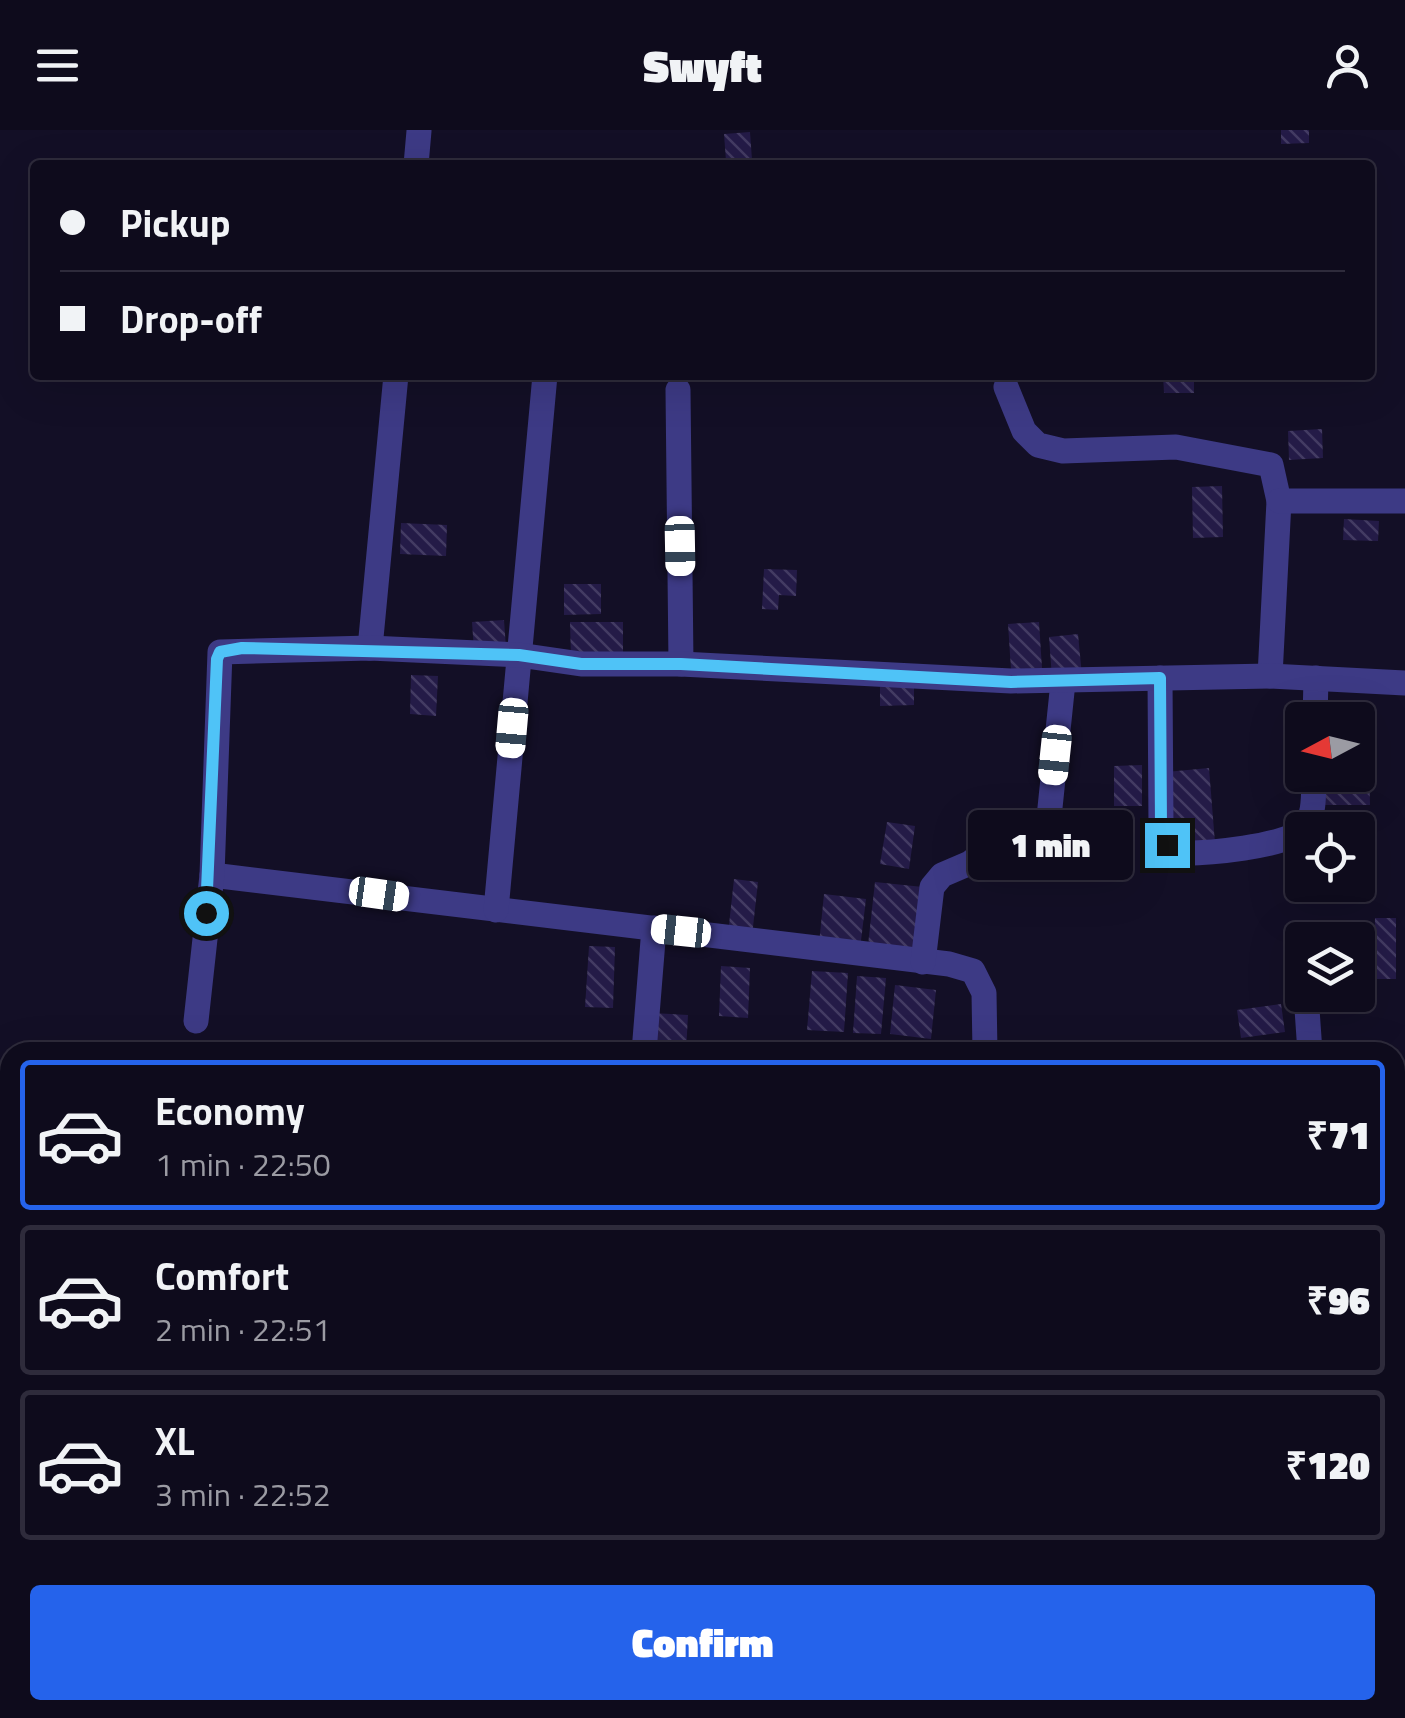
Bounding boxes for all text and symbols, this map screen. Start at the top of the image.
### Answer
text: Swyft [643,31,762,99]
icon: menu [30,38,85,93]
icon: person [1320,38,1375,93]
text: Pickup [120,194,230,252]
text: Drop-off [120,290,262,348]
car [664,516,696,576]
car [494,697,530,759]
north arrow [1285,702,1375,792]
map controls [1285,702,1375,1012]
car [1037,724,1073,786]
callout: 1 min [967,810,1132,880]
button: locate [1285,812,1375,902]
text: 1 min [1011,821,1090,869]
route end [1145,823,1190,868]
car [347,875,411,913]
route start [184,891,229,936]
car [650,913,712,949]
button: layers [1285,922,1375,1012]
text: Economy [155,1082,305,1140]
icon: car [35,1090,125,1180]
text: ₹71 [1306,1106,1370,1164]
text: 1 min · 22:50 [155,1140,331,1188]
text: Comfort [155,1247,289,1305]
icon: car [35,1255,125,1345]
text: ₹96 [1306,1271,1370,1329]
text: 2 min · 22:51 [155,1305,331,1353]
text: XL [155,1412,195,1470]
icon: car [35,1420,125,1510]
text: ₹120 [1286,1436,1370,1494]
text: 3 min · 22:52 [155,1470,331,1518]
button: Confirm [30,1585,1375,1700]

